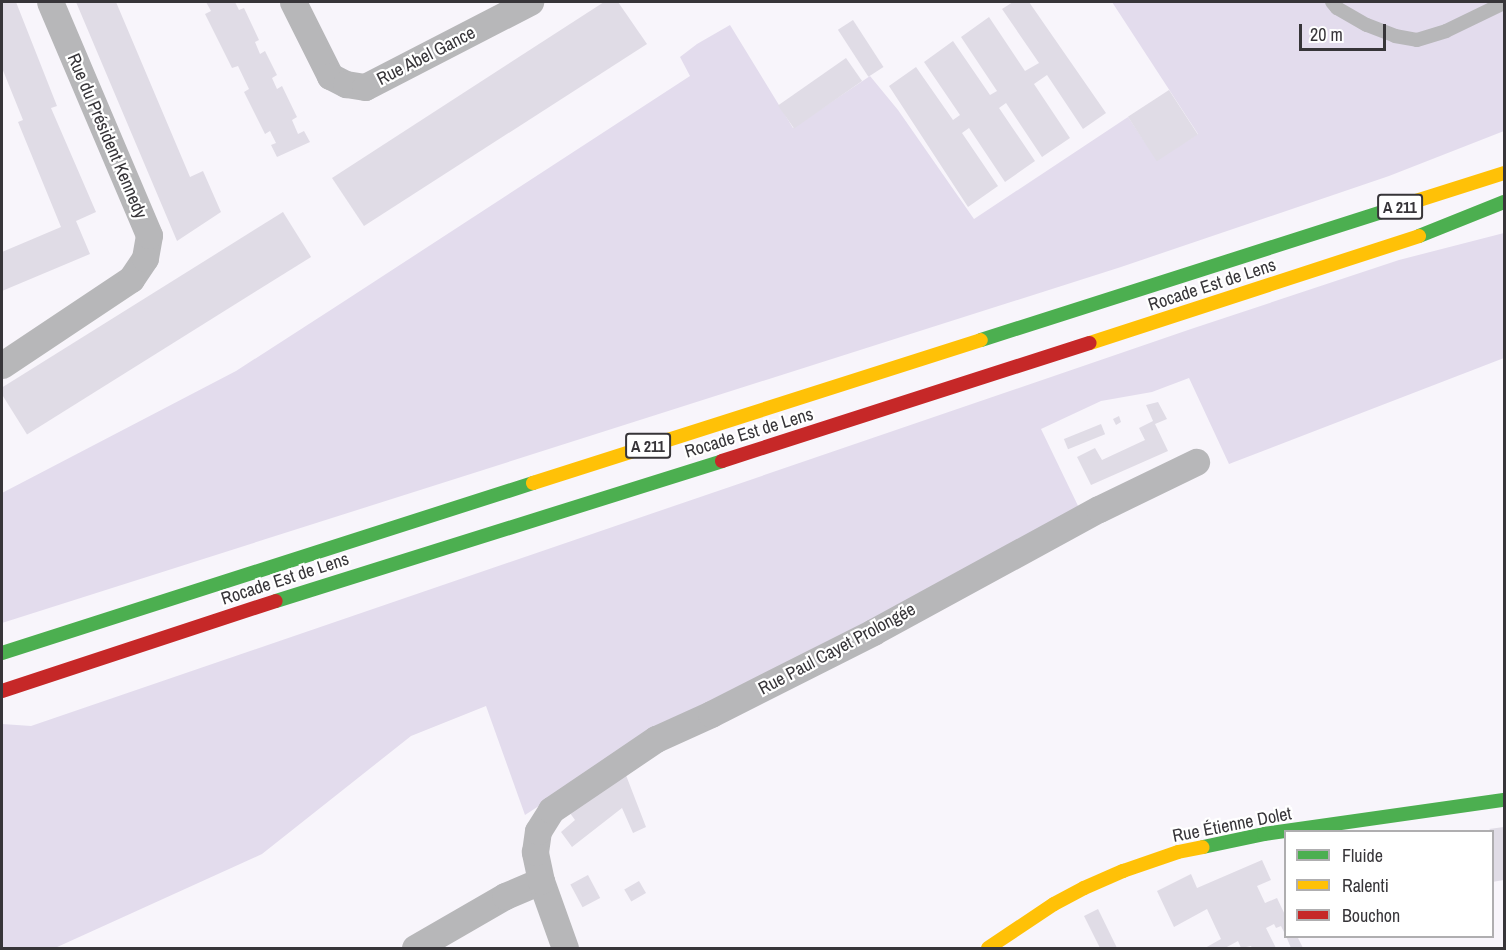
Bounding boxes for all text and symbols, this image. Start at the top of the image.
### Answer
scale bar [1302,12,1389,50]
street label: Rue Abel Gance [373,22,479,90]
text: 20 m [1310,22,1343,47]
street label: Rue du Président Kennedy [62,50,152,222]
road number: A 211 [1376,194,1424,220]
street label: Rocade Est de Lens [1145,254,1279,316]
street label: Rocade Est de Lens [682,403,816,463]
road number: A 211 [624,433,672,459]
street label: Rocade Est de Lens [218,548,352,610]
street label: Rue Paul Cayet Prolongée [755,598,919,700]
street label: Rue Étienne Dolet [1171,803,1293,847]
legend [1284,830,1494,938]
text: Fluide [1342,843,1383,868]
text: Ralenti [1342,873,1389,898]
text: Bouchon [1342,903,1400,928]

